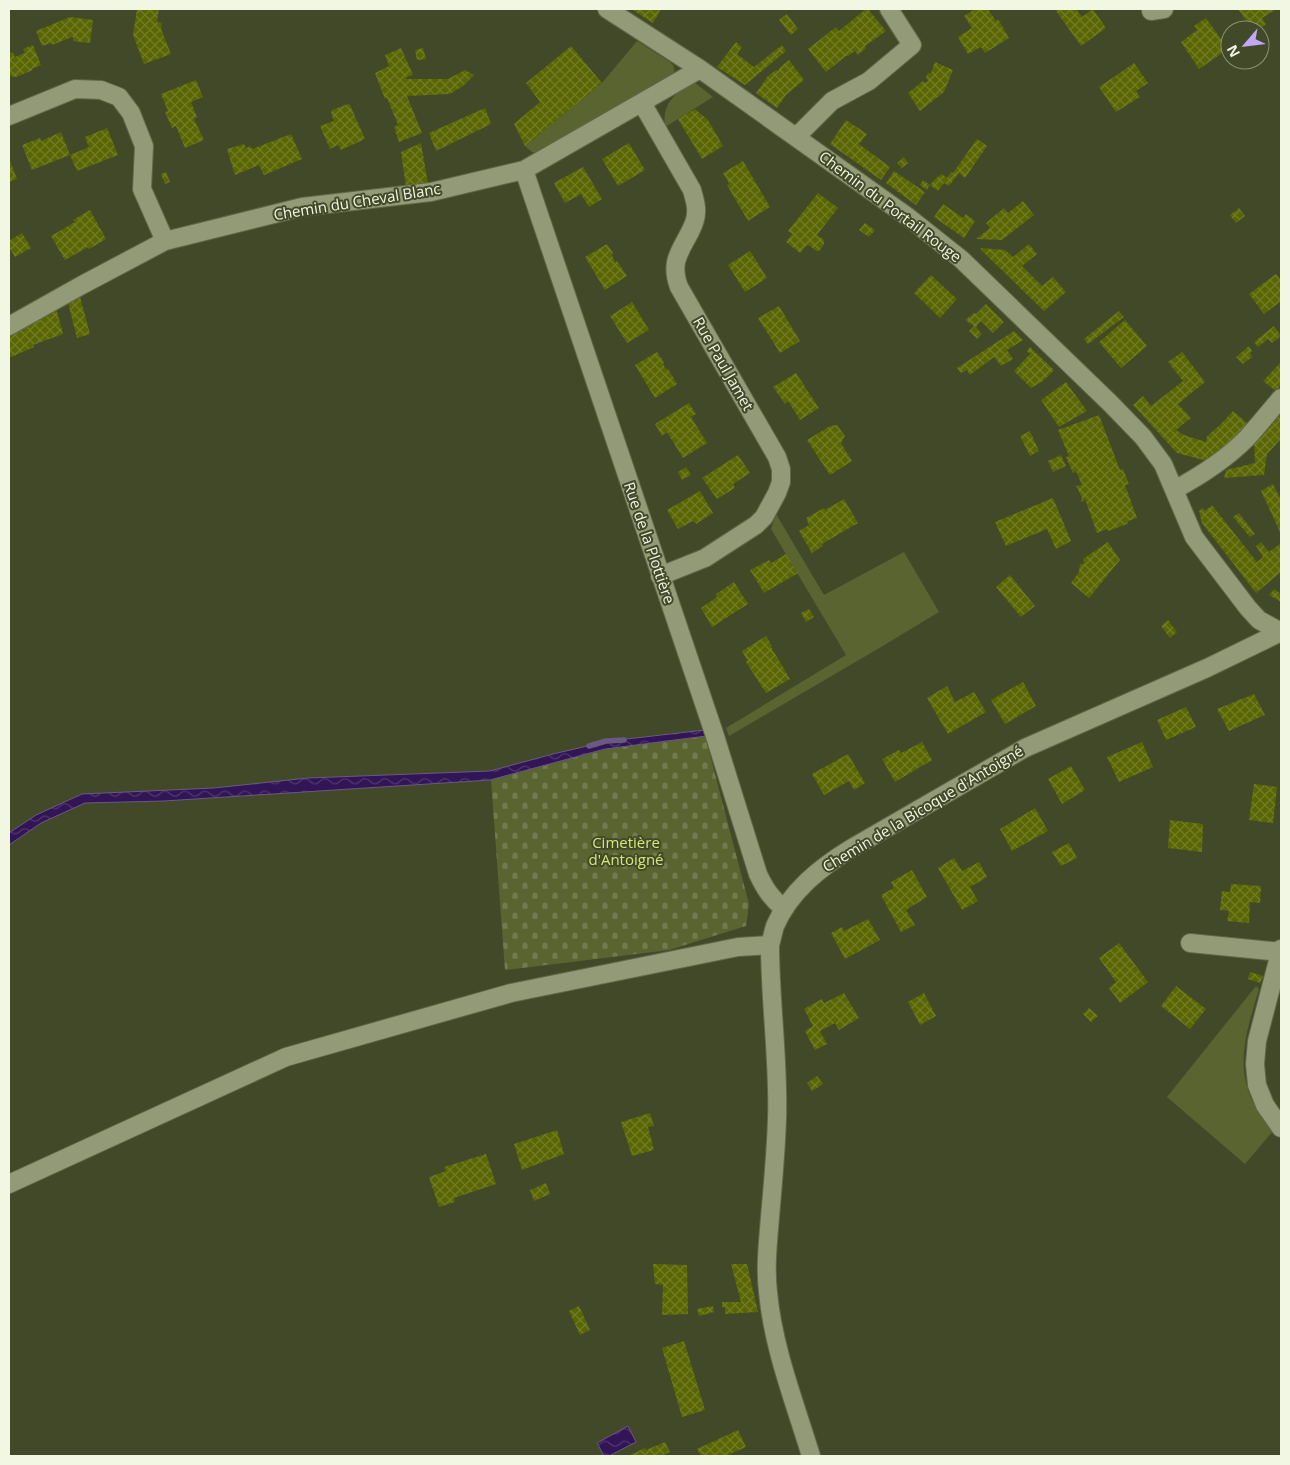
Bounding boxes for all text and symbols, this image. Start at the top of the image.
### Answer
north arrow [1220,20,1270,70]
text: N [1222,42,1244,61]
street label: Chemin du Portail Rouge [815,146,966,266]
street label: Chemin du Cheval Blanc [272,178,442,224]
street label: Rue Paul Jamet [689,313,759,414]
street label: Rue de la Plottière [620,479,680,606]
street label: Chemin de la Bicoque d'Antoigné [818,740,1027,876]
park label: Cimetière d'Antoigné [588,832,664,869]

